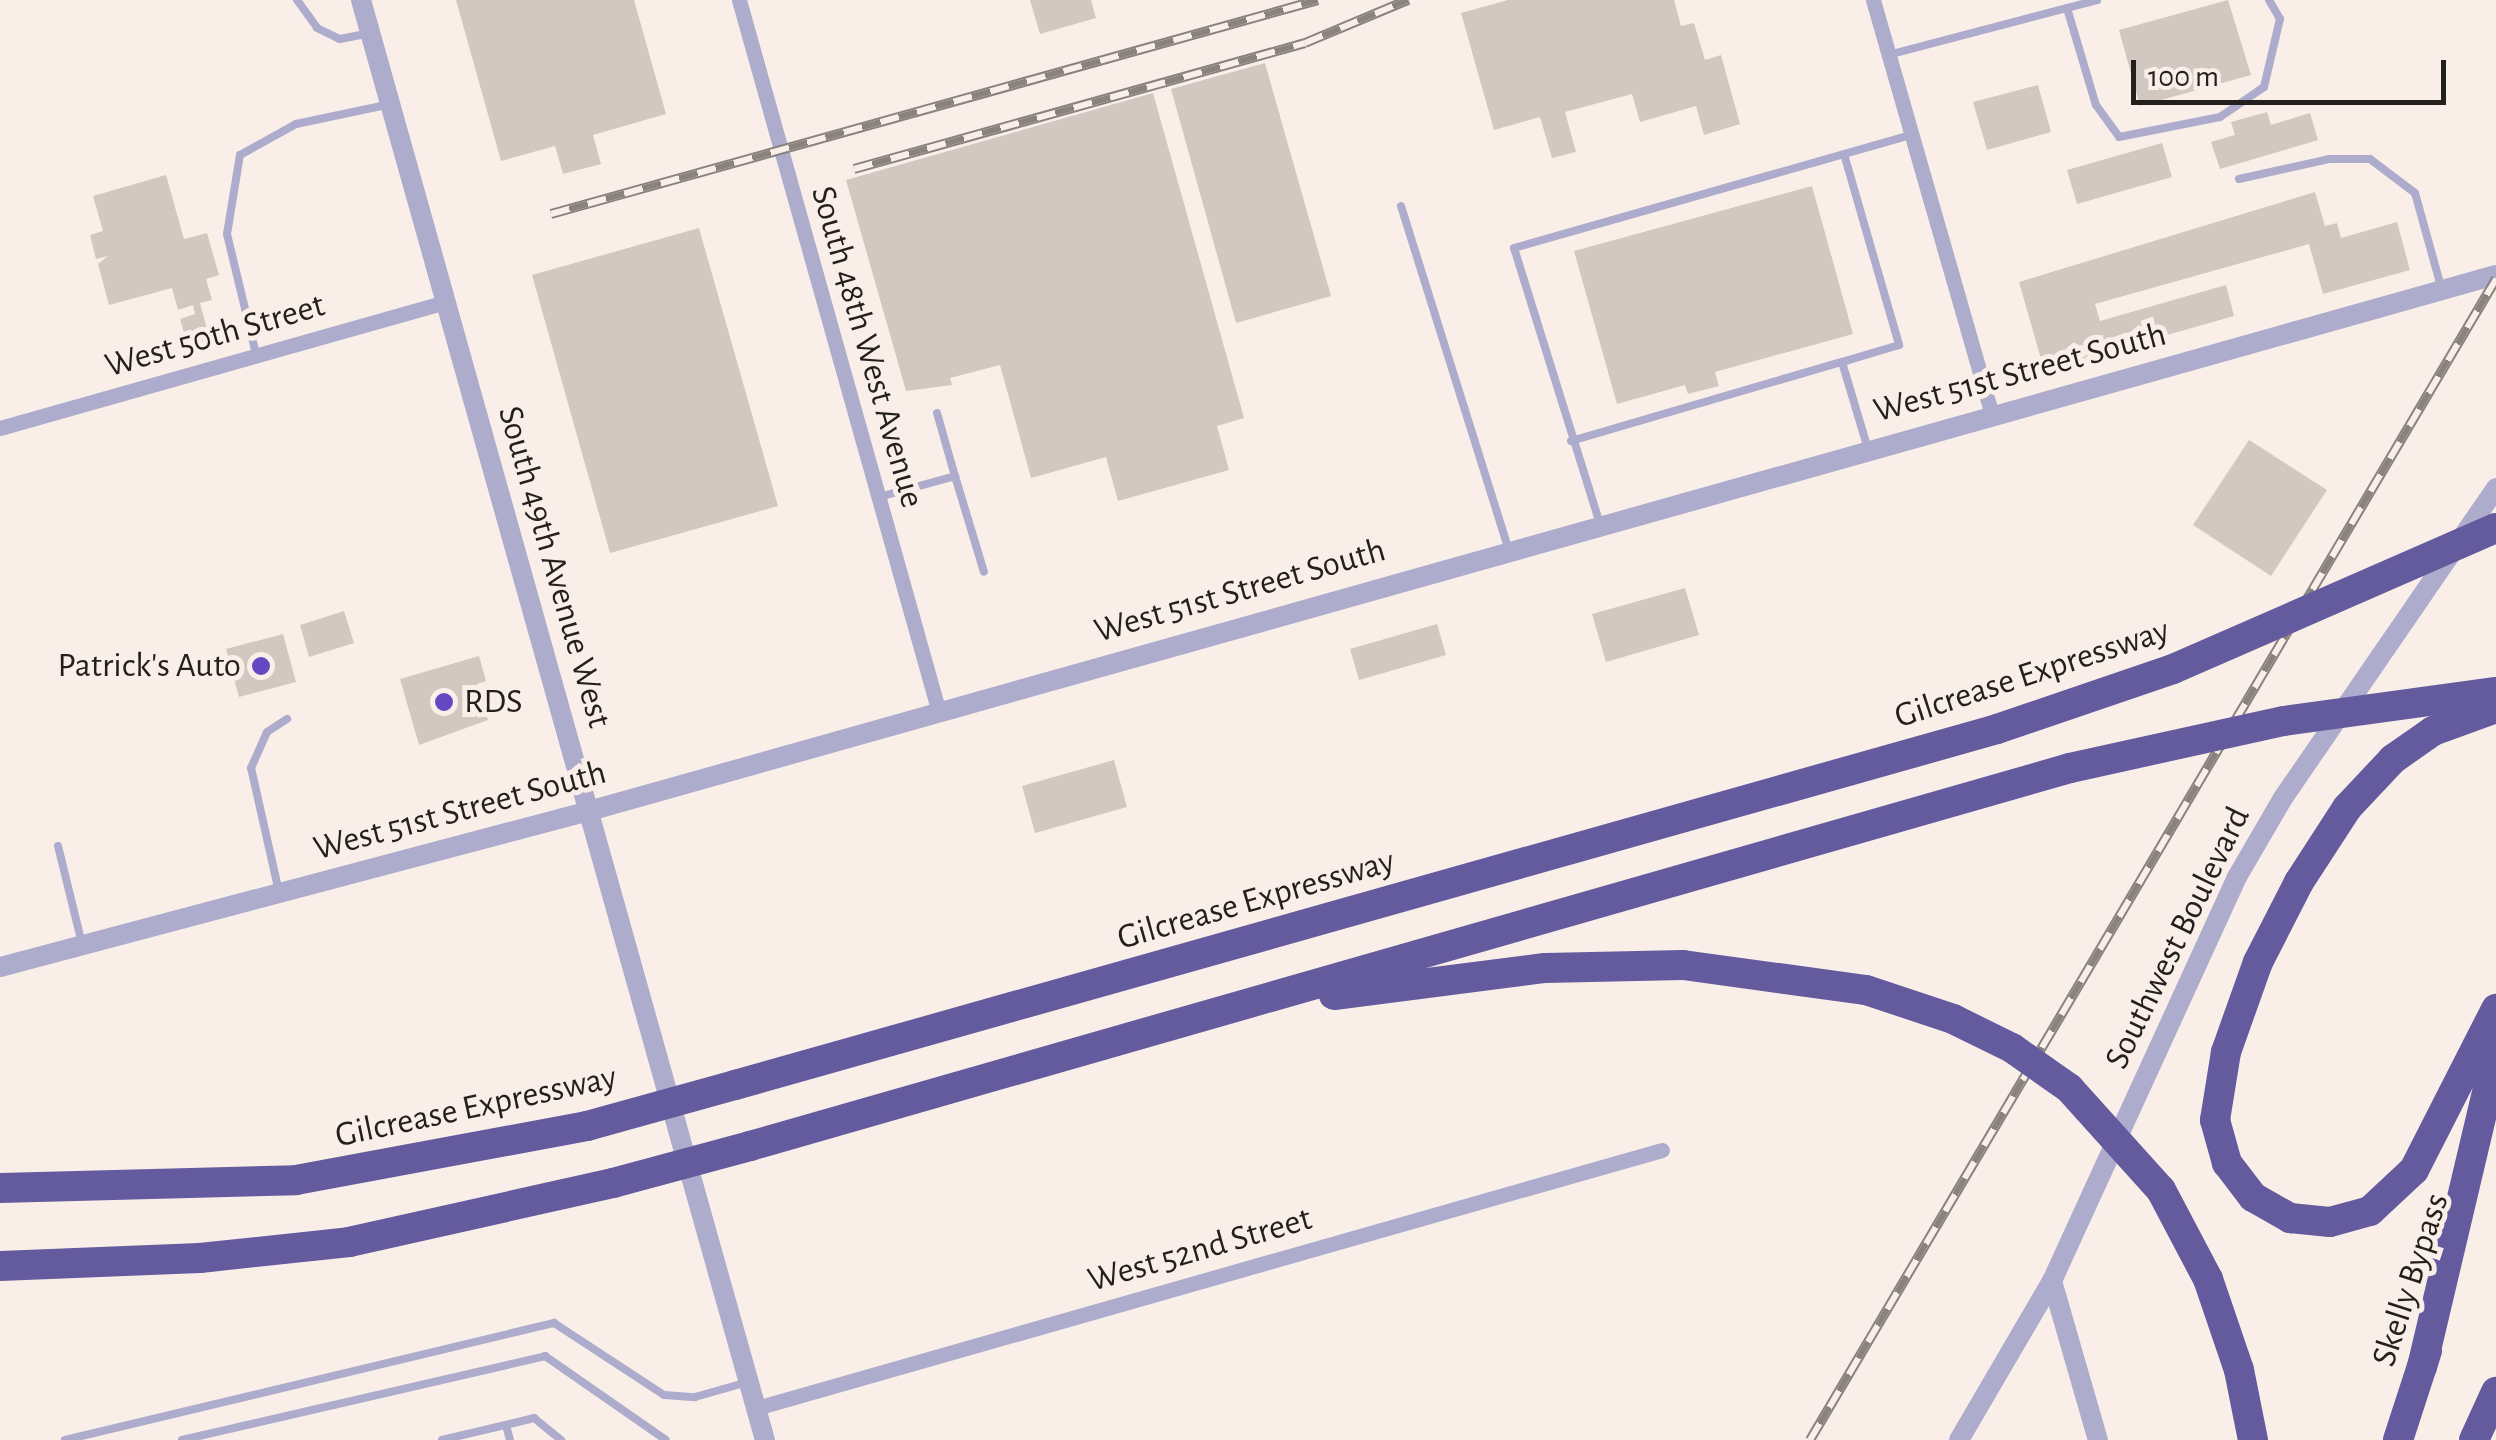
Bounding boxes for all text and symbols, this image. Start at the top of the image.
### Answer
scale bar [2136,40,2451,102]
text: 100 m [2148,62,2219,92]
street label: South 48th West Avenue [801,181,933,513]
street label: West 50th Street [100,285,330,387]
street label: West 51st Street South [1869,314,2171,432]
street label: South 49th Avenue West [488,402,620,732]
street label: West 51st Street South [1090,529,1390,653]
street label: Gilcrease Expressway [1889,610,2175,738]
place label: Patrick's Auto [57,645,241,687]
marker: Patrick's Auto [250,655,272,677]
place label: RDS [464,681,523,723]
marker: RDS [433,691,455,713]
street label: West 51st Street South [309,752,611,870]
street label: Southwest Boulevard [2096,800,2260,1076]
street label: Gilcrease Expressway [1113,840,1399,960]
street label: Gilcrease Expressway [332,1057,620,1157]
street label: Skelly Bypass [2363,1188,2459,1372]
street label: West 52nd Street [1083,1198,1317,1302]

